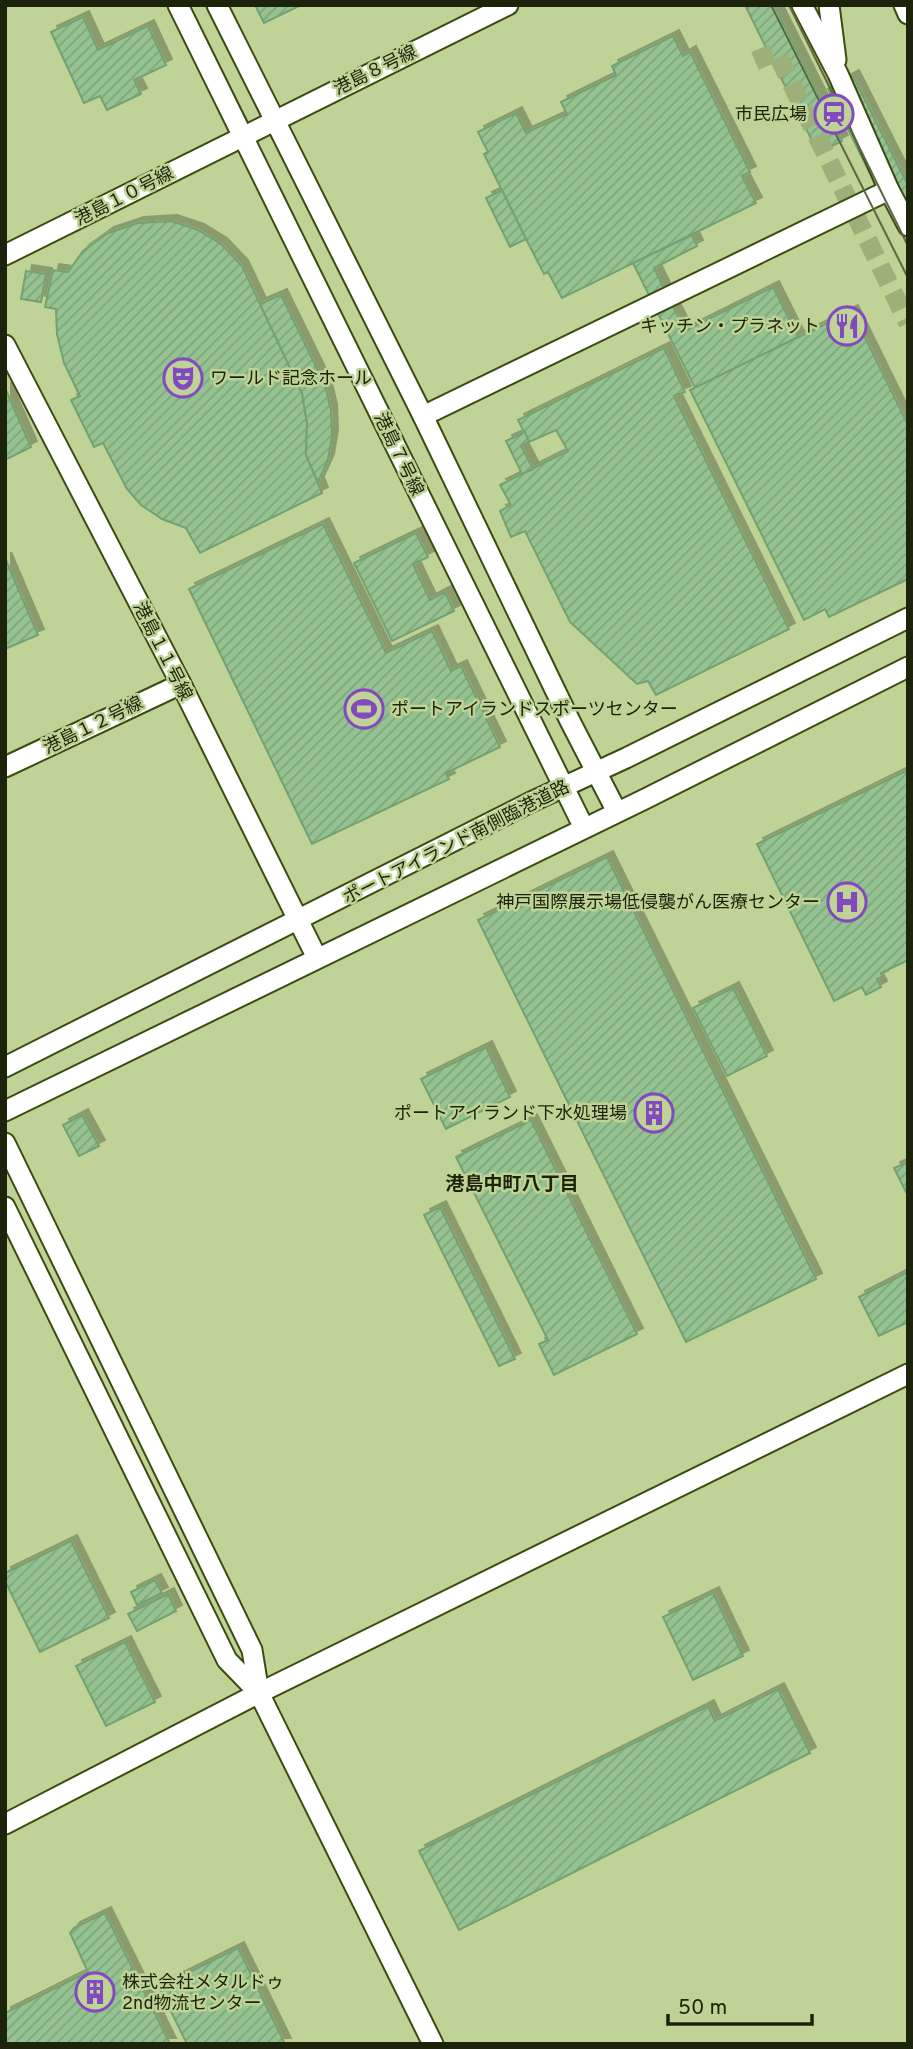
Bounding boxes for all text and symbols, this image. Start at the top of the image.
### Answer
street label: 港島８号線 [330,41,421,101]
station icon: 市民広場 [813,93,855,135]
place label: 市民広場 [735,104,807,127]
street label: 港島１０号線 [71,163,178,232]
restaurant icon: キッチン・プラネット [826,305,868,347]
place label: キッチン・プラネット [640,316,820,339]
theatre icon: ワールド記念ホール [162,357,204,399]
place label: ワールド記念ホール [210,368,372,391]
street label: 港島７号線 [368,409,428,500]
street label: 港島１１号線 [127,598,196,705]
sports icon: ポートアイランドスポーツセンター [343,688,385,730]
street label: 港島１２号線 [40,692,147,760]
place label: ポートアイランドスポーツセンター [391,699,678,722]
street label: ポートアイランド南側臨港道路 [340,776,574,911]
hospital icon: 神戸国際展示場低侵襲がん医療センター [826,881,868,923]
place label: 神戸国際展示場低侵襲がん医療センター [496,892,820,915]
building icon: ポートアイランド下水処理場 [633,1092,675,1134]
place label: ポートアイランド下水処理場 [394,1103,627,1126]
district label: 港島中町八丁目 [445,1173,579,1197]
building icon: 株式会社メタルドゥ 2nd物流センター [74,1971,116,2013]
place label: 株式会社メタルドゥ 2nd物流センター [122,1972,284,2016]
scale bar [668,1982,811,2026]
text: 50 m [678,1995,727,2022]

